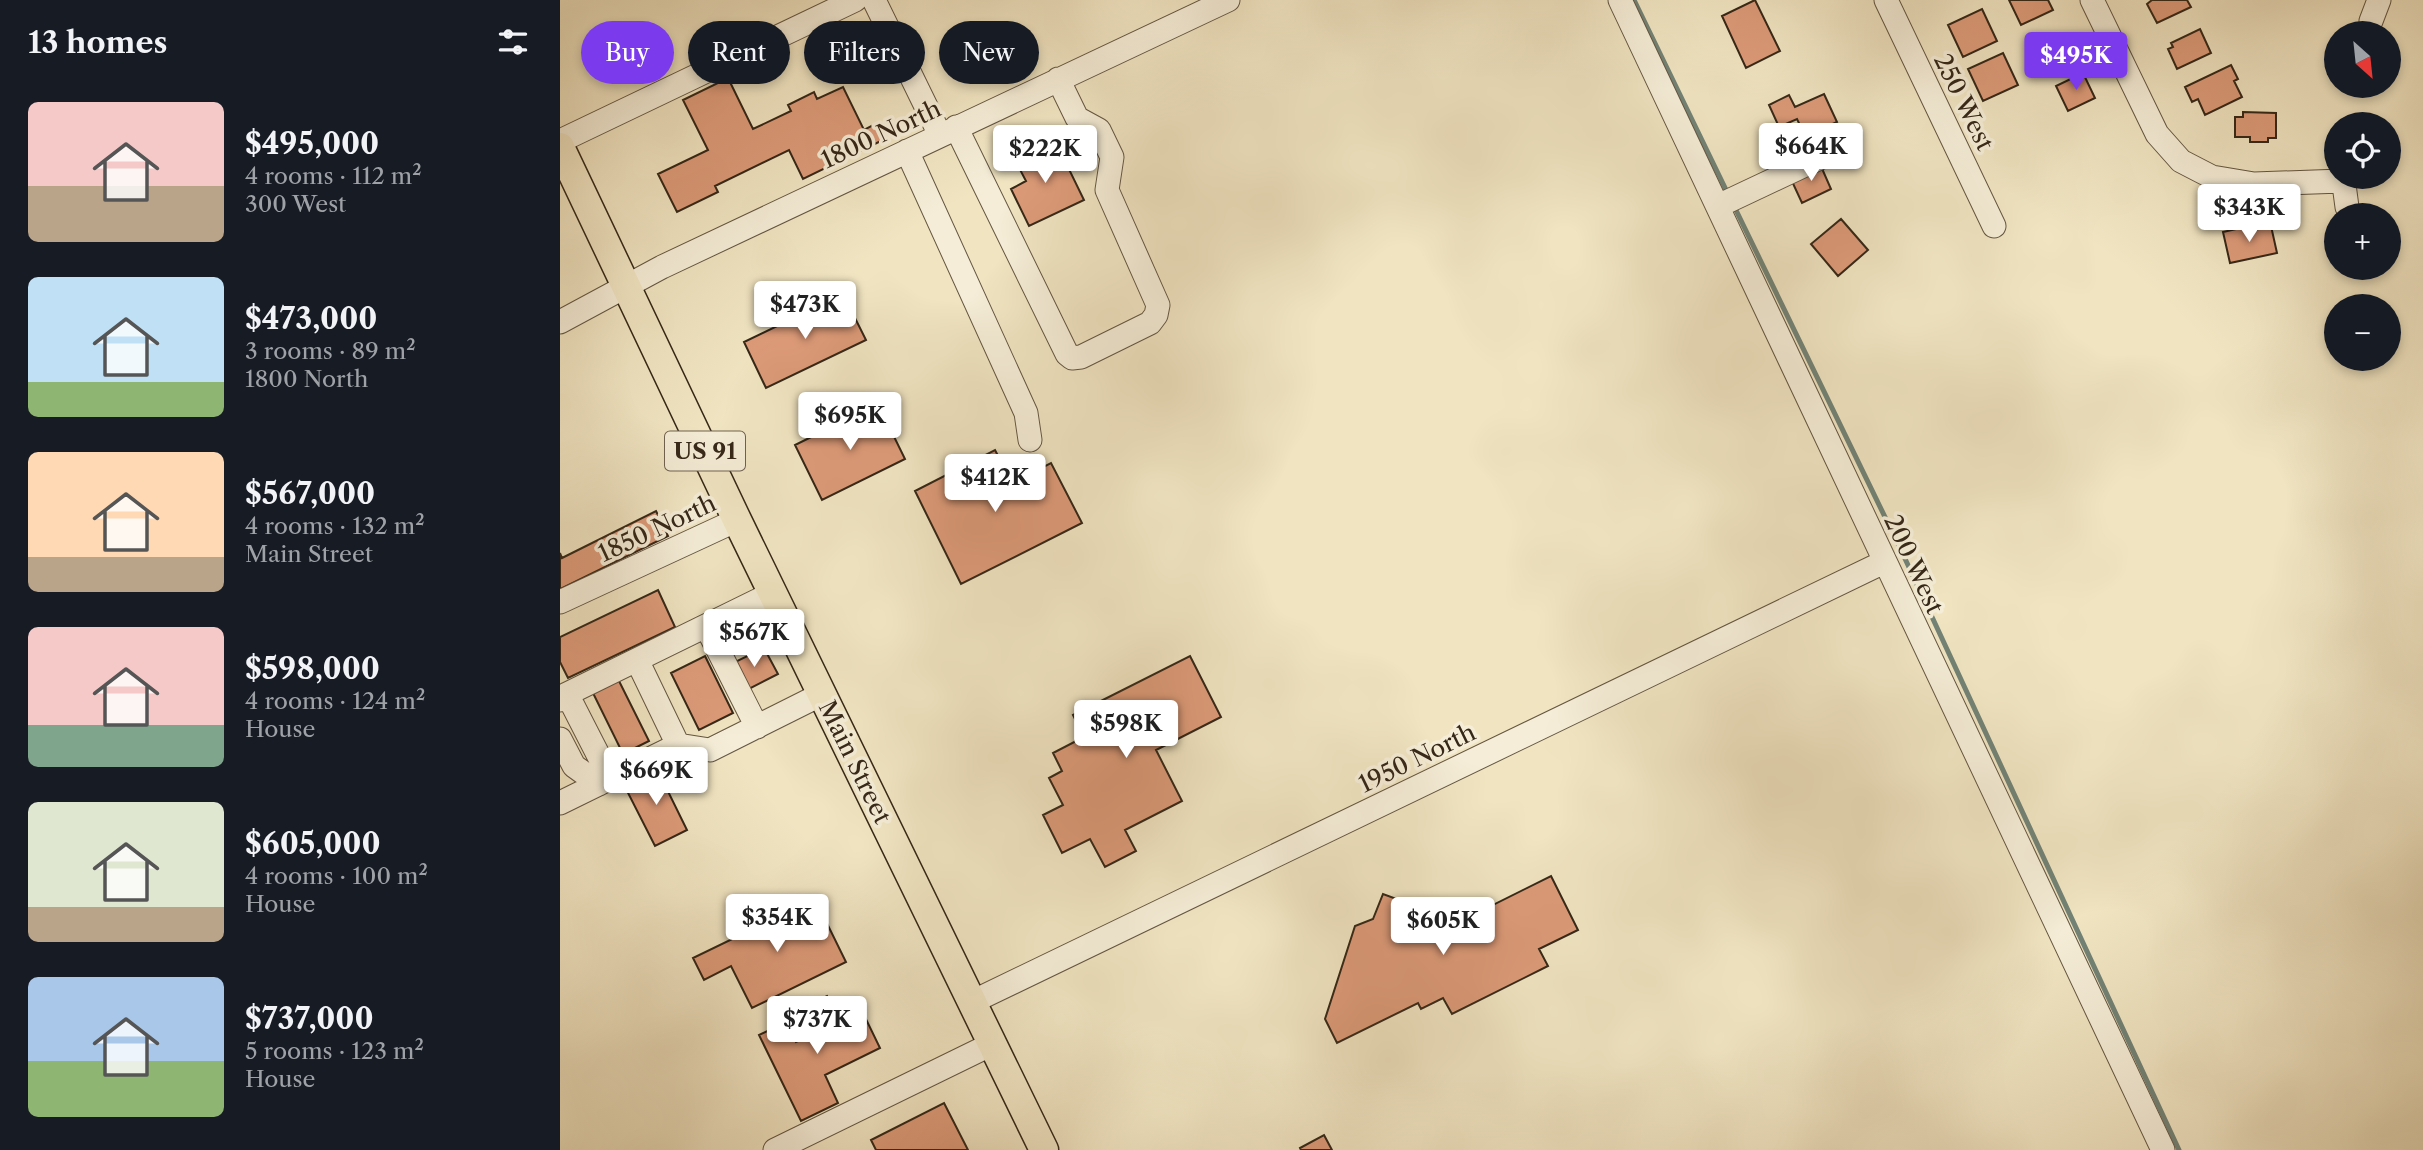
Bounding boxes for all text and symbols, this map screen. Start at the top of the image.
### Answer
chip: Buy [581,21,674,84]
chip: Rent [688,21,790,84]
chip: Filters [804,21,925,84]
chip: New [939,21,1039,84]
north arrow [2324,21,2401,98]
map controls [2324,21,2401,371]
icon: filters [494,23,532,61]
text: 13 homes [28,24,167,61]
pin: $495K [2027,32,2125,92]
text: $495K [2040,41,2112,69]
street label: 250 West [1928,49,2000,156]
street label: 1800 North [817,94,945,174]
button: locate [2324,112,2401,189]
pin: $664K [1762,124,1860,183]
text: $495,000 [245,125,379,162]
pin: $222K [996,125,1094,185]
icon: home [84,130,168,214]
text: $664K [1775,132,1847,160]
text: $222K [1009,134,1081,162]
text: 4 rooms · 112 m² [245,162,422,190]
pin: $343K [2200,184,2298,244]
text: 300 West [245,190,346,218]
text: $343K [2214,193,2284,221]
button: + [2324,203,2401,280]
pin: $473K [756,282,854,341]
text: $473K [770,290,840,318]
button: − [2324,294,2401,371]
text: $473,000 [245,300,377,337]
icon: home [84,305,168,389]
text: 3 rooms · 89 m² [245,337,416,365]
text: 1800 North [245,365,368,393]
pin: $695K [801,392,899,452]
text: $695K [814,401,886,429]
road number: US 91 [665,432,745,471]
pin: $412K [946,454,1044,514]
text: $412K [961,463,1029,491]
text: $567,000 [245,475,375,512]
icon: home [84,480,168,564]
street label: 1850 North [594,488,720,568]
street label: 200 West [1878,510,1950,619]
text: 4 rooms · 132 m² [245,512,425,540]
text: Main Street [245,540,373,568]
pin: $567K [705,610,803,669]
text: $567K [719,618,789,646]
text: $598,000 [245,650,380,687]
icon: home [84,655,168,739]
text: 4 rooms · 124 m² [245,687,425,715]
street label: Main Street [813,696,898,829]
pin: $598K [1077,700,1175,760]
text: $598K [1090,709,1162,737]
text: House [245,715,315,743]
street label: 1950 North [1354,717,1480,799]
pin: $669K [607,748,705,807]
text: $669K [620,756,692,784]
text: $605,000 [245,825,381,862]
icon: home [84,830,168,914]
text: 4 rooms · 100 m² [245,862,428,890]
text: House [245,890,315,918]
pin: $354K [728,894,826,954]
pin: $605K [1394,898,1492,957]
text: $354K [742,903,812,931]
text: $605K [1407,906,1479,934]
pin: $737K [768,996,866,1056]
text: $737,000 [245,1000,374,1037]
icon: home [84,1005,168,1089]
text: $737K [783,1005,851,1033]
text: 5 rooms · 123 m² [245,1037,424,1065]
text: House [245,1065,315,1093]

